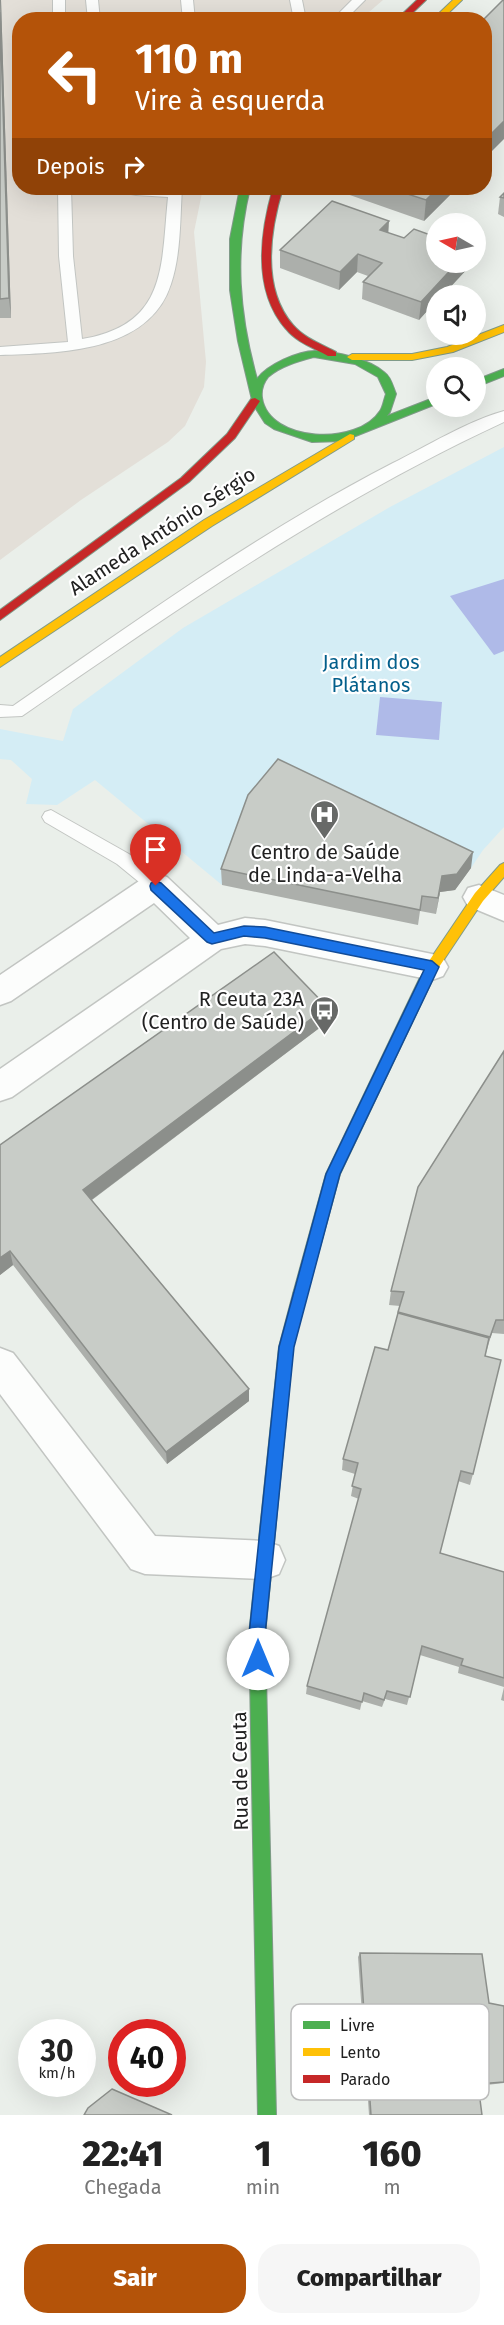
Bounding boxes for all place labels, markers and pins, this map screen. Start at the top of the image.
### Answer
hospital icon: Centro de Saúde de Linda-a-Velha [309,798,341,840]
pin [130,824,181,886]
place label: Centro de Saúde de Linda-a-Velha [248,840,402,887]
place label: R Ceuta 23A (Centro de Saúde) [142,987,305,1034]
bus stop icon: R Ceuta 23A (Centro de Saúde) [309,994,341,1036]

